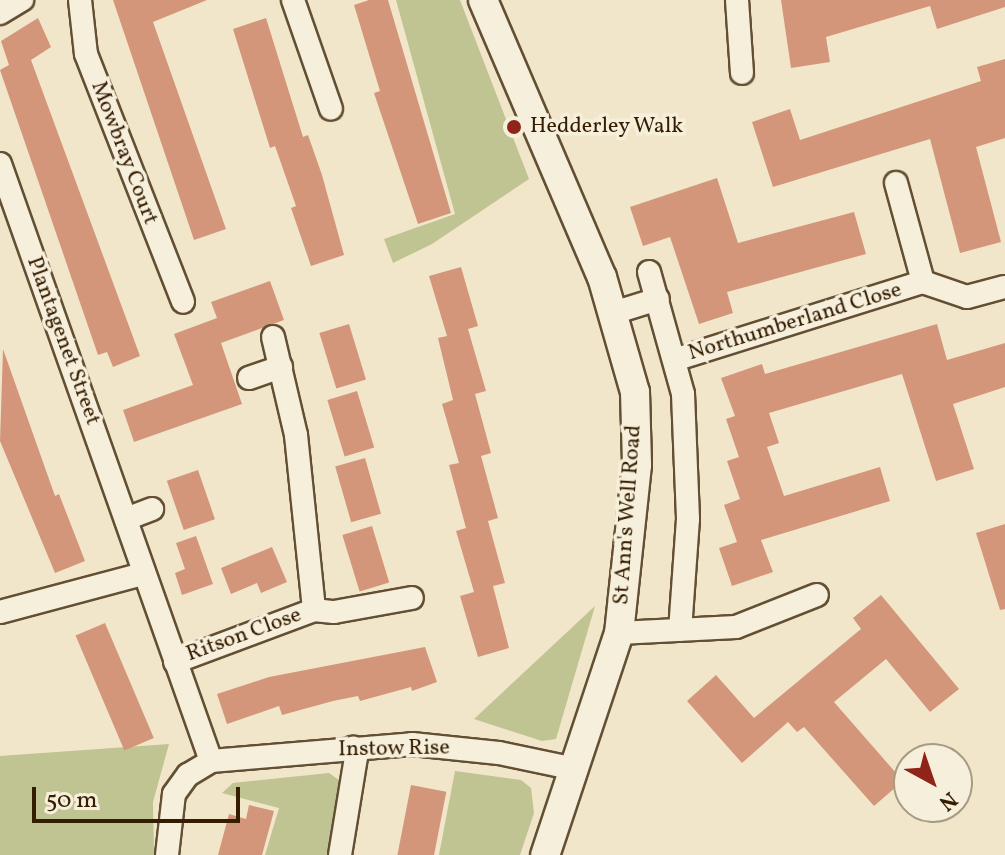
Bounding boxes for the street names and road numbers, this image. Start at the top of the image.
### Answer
street label: Mowbray Court [84,77,164,229]
street label: Plantagenet Street [20,253,106,429]
street label: Northumberland Close [685,277,905,367]
street label: St Ann's Well Road [609,424,647,606]
street label: Ritson Close [183,602,305,668]
street label: Instow Rise [338,735,450,763]

